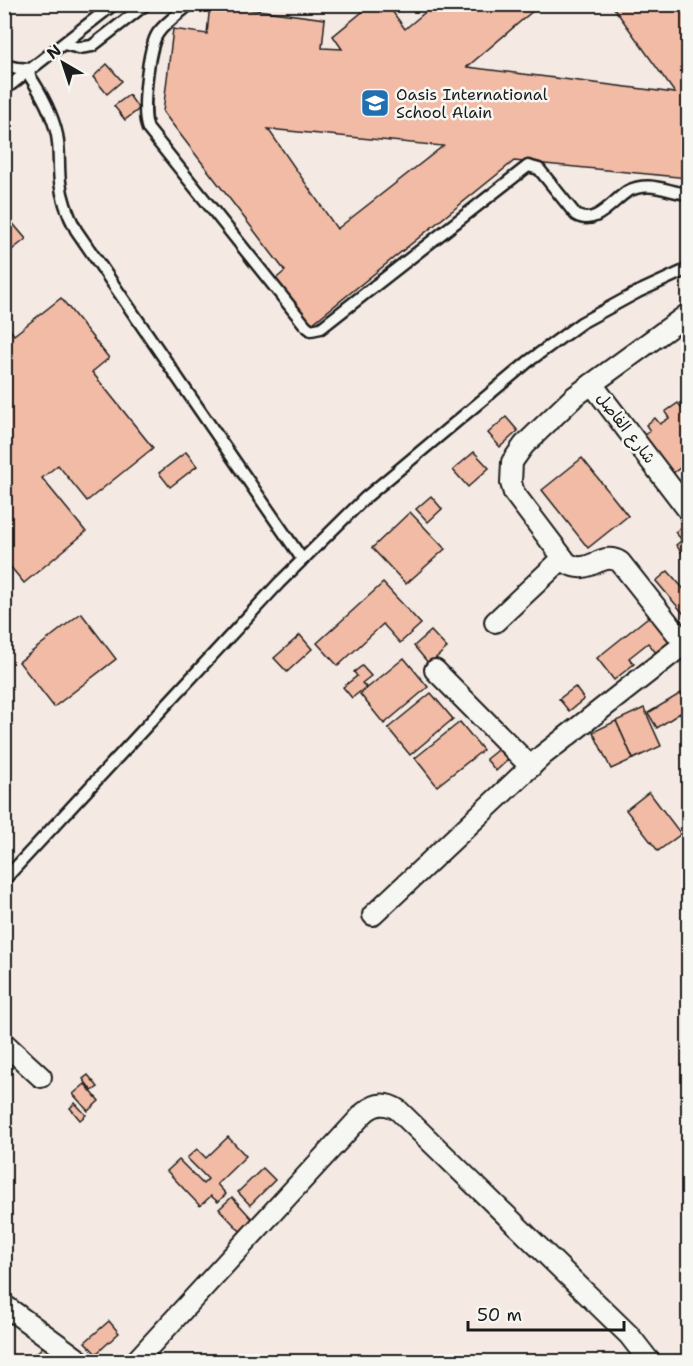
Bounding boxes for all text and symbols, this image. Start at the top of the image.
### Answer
north arrow [33,33,93,93]
text: N [42,40,65,64]
place label: Oasis International School Alain [396,84,548,123]
school or university icon: Oasis International School Alain [359,87,391,119]
street label: شارع الفاصل [591,388,660,468]
scale bar [468,1294,624,1332]
text: 50 m [477,1303,522,1327]

